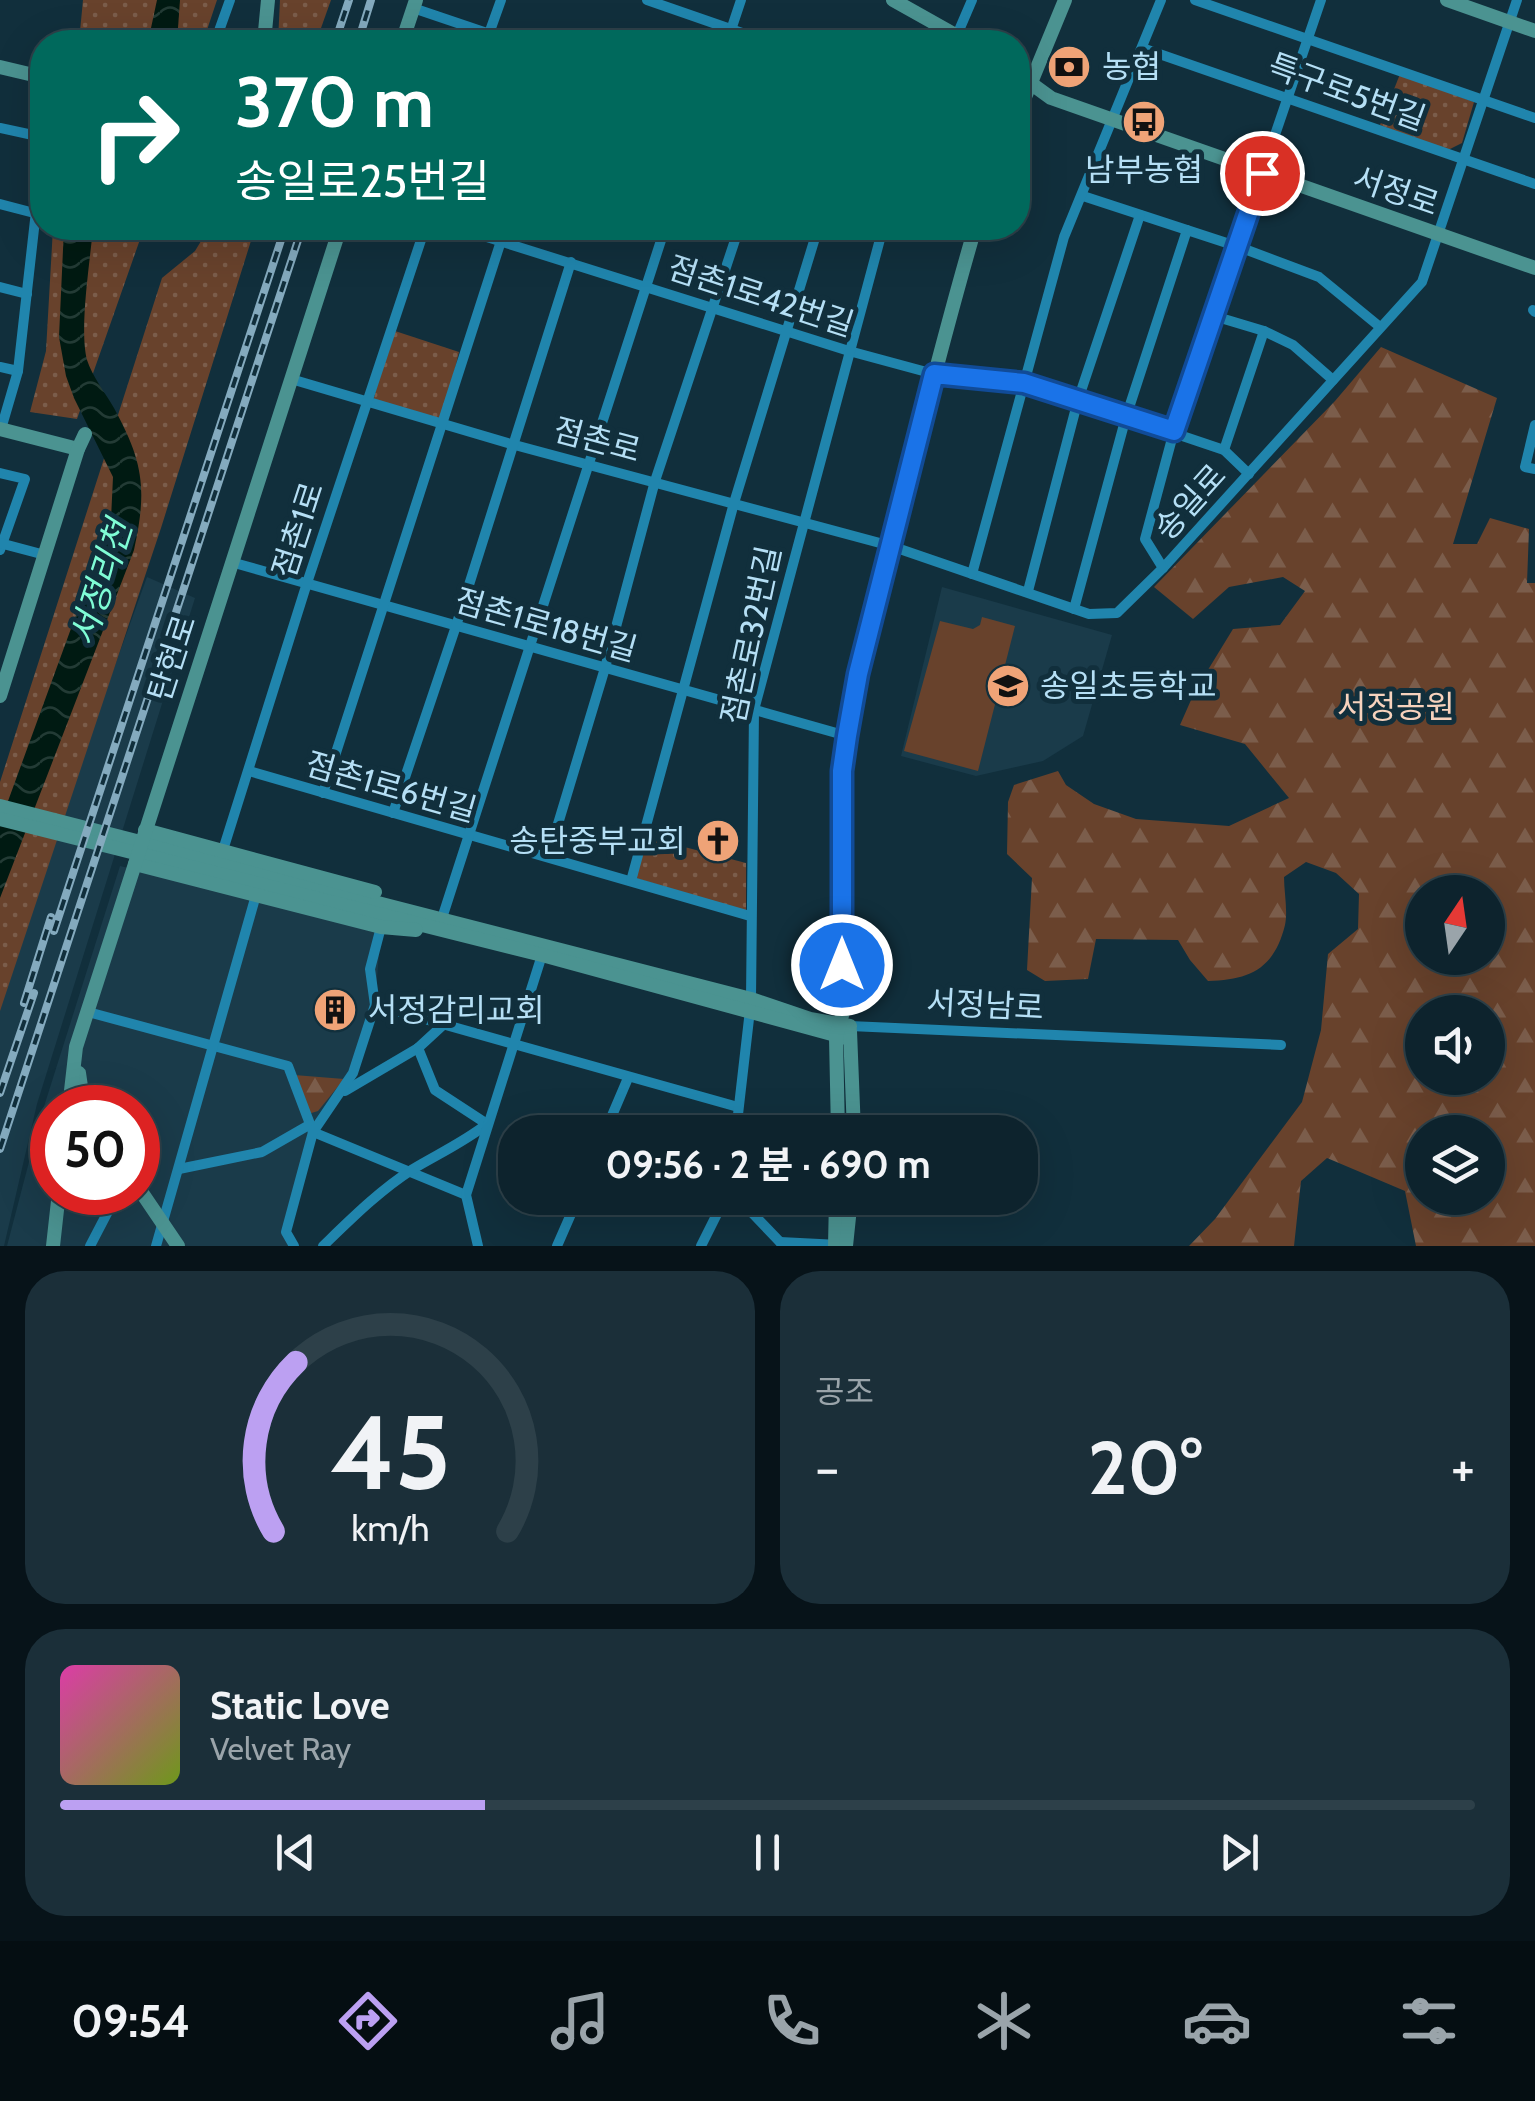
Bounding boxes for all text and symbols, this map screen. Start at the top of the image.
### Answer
bank icon: 농협 [1046,44,1092,90]
street label: 특구로5번길 [1263,45,1431,138]
place label: 농협 [1102,47,1161,86]
text: 370 m [235,59,434,145]
icon: right [70,70,200,200]
bus stop icon: 남부농협 [1121,99,1167,145]
pin [1220,131,1305,216]
icon: arrive [1235,146,1290,201]
place label: 남부농협 [1085,150,1203,189]
text: 송일로25번길 [235,154,490,208]
street label: 서정로 [1348,158,1444,223]
street label: 점촌1로42번길 [663,247,859,344]
street label: 점촌로 [549,409,645,470]
street label: 송일로 [1146,456,1234,548]
street label: 점촌1로 [264,477,331,583]
water label: 서정리천 [60,511,142,651]
street label: 점촌로32번길 [713,542,788,728]
street label: 점촌1로18번길 [451,580,642,669]
street label: 탄현로 [139,610,204,706]
school or university icon: 송일초등학교 [985,663,1031,709]
place label: 송일초등학교 [1040,666,1217,705]
park label: 서정공원 [1337,687,1455,726]
street label: 점촌1로6번길 [301,744,481,829]
church icon: 송탄중부교회 [695,818,741,864]
place label: 송탄중부교회 [509,821,686,860]
north arrow [1405,875,1505,975]
map controls [1405,875,1505,1215]
position arrow [790,913,894,1017]
street label: 서정남로 [925,982,1045,1027]
building icon: 서정감리교회 [312,987,358,1033]
place label: 서정감리교회 [368,990,545,1029]
button: sound [1405,995,1505,1095]
speed limit sign: 50 [30,1085,160,1215]
button: layers [1405,1115,1505,1215]
text: 09:56 · 2 분 · 690 m [606,1141,930,1188]
text: 공조 [815,1372,874,1411]
text: 45 [330,1389,450,1515]
text: 20° [1088,1422,1202,1513]
text: − [815,1434,839,1501]
text: + [1451,1434,1475,1501]
text: km/h [351,1507,429,1550]
text: Static Love [210,1682,389,1729]
text: Velvet Ray [210,1729,351,1768]
icon: previous [268,1825,323,1880]
icon: pause [740,1825,795,1880]
icon: next [1212,1825,1267,1880]
icon: directions [333,1986,403,2056]
icon: music [545,1986,615,2056]
icon: phone [757,1986,827,2056]
icon: climate [969,1986,1039,2056]
icon: car [1182,1986,1252,2056]
icon: filters [1394,1986,1464,2056]
text: 09:54 [71,1994,190,2048]

